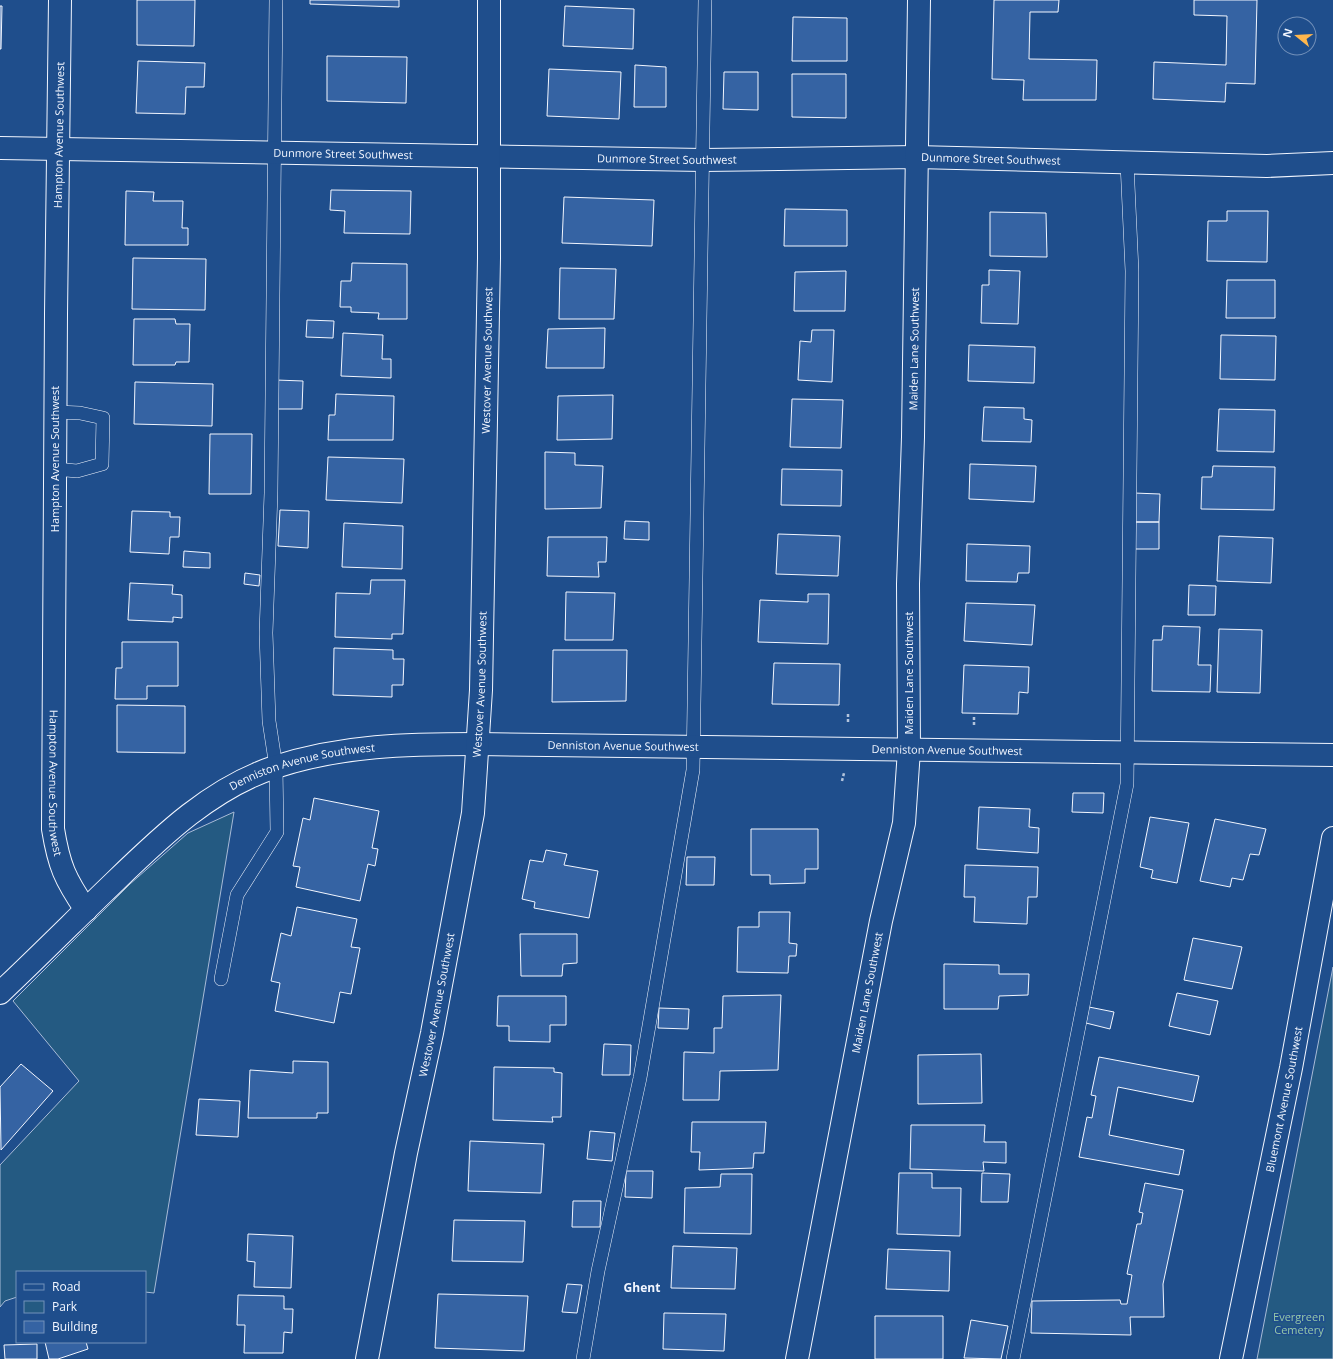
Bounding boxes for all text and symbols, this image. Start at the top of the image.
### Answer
north arrow [1277,16,1317,56]
text: N [1278,26,1296,39]
street label: Hampton Avenue Southwest [50,62,67,208]
street label: Dunmore Street Southwest [273,145,413,162]
street label: Dunmore Street Southwest [921,149,1061,168]
street label: Dunmore Street Southwest [597,150,737,167]
street label: Westover Avenue Southwest [478,287,495,434]
street label: Maiden Lane Southwest [905,287,922,411]
street label: Hampton Avenue Southwest [47,386,62,532]
street label: Westover Avenue Southwest [469,611,489,758]
street label: Maiden Lane Southwest [901,611,916,734]
street label: Hampton Avenue Southwest [46,710,66,858]
street label: Denniston Avenue Southwest [547,737,699,754]
street label: Denniston Avenue Southwest [226,739,375,793]
street label: Denniston Avenue Southwest [871,741,1023,758]
street label: Westover Avenue Southwest [415,931,458,1078]
street label: Maiden Lane Southwest [848,931,886,1054]
street label: Bluemont Avenue Southwest [1262,1025,1305,1174]
legend [16,1271,146,1343]
text: Road [52,1278,81,1295]
district label: Ghent [624,1279,660,1296]
text: Park [52,1298,78,1315]
park label: Evergreen Cemetery [1273,1309,1325,1337]
text: Building [52,1318,98,1335]

